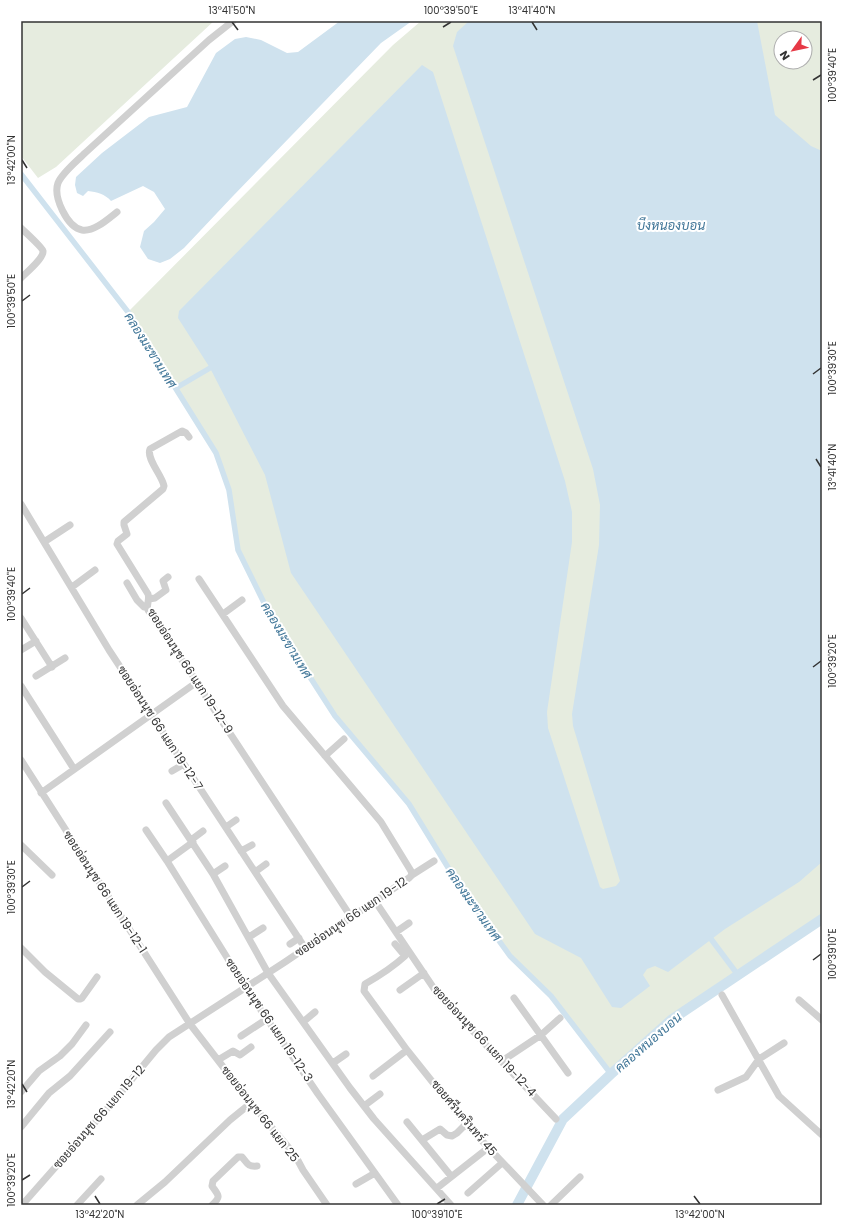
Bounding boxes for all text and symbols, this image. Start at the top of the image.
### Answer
text: 13°41'50"N [209,3,255,18]
text: 100°39'50"E [424,3,478,18]
text: 13°41'40"N [509,3,555,18]
north arrow [773,30,813,70]
text: N [776,48,794,63]
text: 100°39'40"E [825,48,840,102]
text: 13°42'00"N [4,135,19,185]
water label: บึงหนองบอน [637,216,706,235]
text: 100°39'50"E [4,274,19,328]
water label: คลองมะขามเทศ [120,309,182,392]
text: 100°39'30"E [825,341,840,395]
text: 13°41'40"N [825,444,840,490]
text: 100°39'40"E [4,567,19,621]
water label: คลองมะขามเทศ [256,598,317,682]
street label: ซอยอ่อนนุช 66 แยก 19-12-9 [143,605,237,737]
text: 100°39'20"E [825,634,840,688]
street label: ซอยอ่อนนุช 66 แยก 19-12-7 [113,662,207,794]
street label: ซอยอ่อนนุช 66 แยก 19-12-1 [59,827,151,957]
text: 100°39'30"E [4,860,19,914]
water label: คลองมะขามเทศ [441,864,506,945]
street label: ซอยอ่อนนุช 66 แยก 19-12 [291,872,411,961]
text: 100°39'10"E [825,928,840,980]
street label: ซอยอ่อนนุช 66 แยก 19-12-3 [221,954,317,1086]
street label: ซอยอ่อนนุช 66 แยก 19-12-4 [427,981,541,1101]
water label: คลองหนองบอน [611,1007,687,1077]
text: 13°42'20"N [4,1060,19,1108]
street label: ซอยอ่อนนุช 66 แยก 19-12 [49,1061,149,1173]
street label: ซอยอ่อนนุช 66 แยก 25 [217,1062,303,1166]
street label: ซอยศรีนครินทร์ 45 [427,1076,501,1159]
text: 100°39'20"E [4,1153,19,1207]
text: 13°42'20"N [76,1207,124,1222]
text: 100°39'10"E [411,1207,463,1222]
text: 13°42'00"N [675,1207,725,1222]

